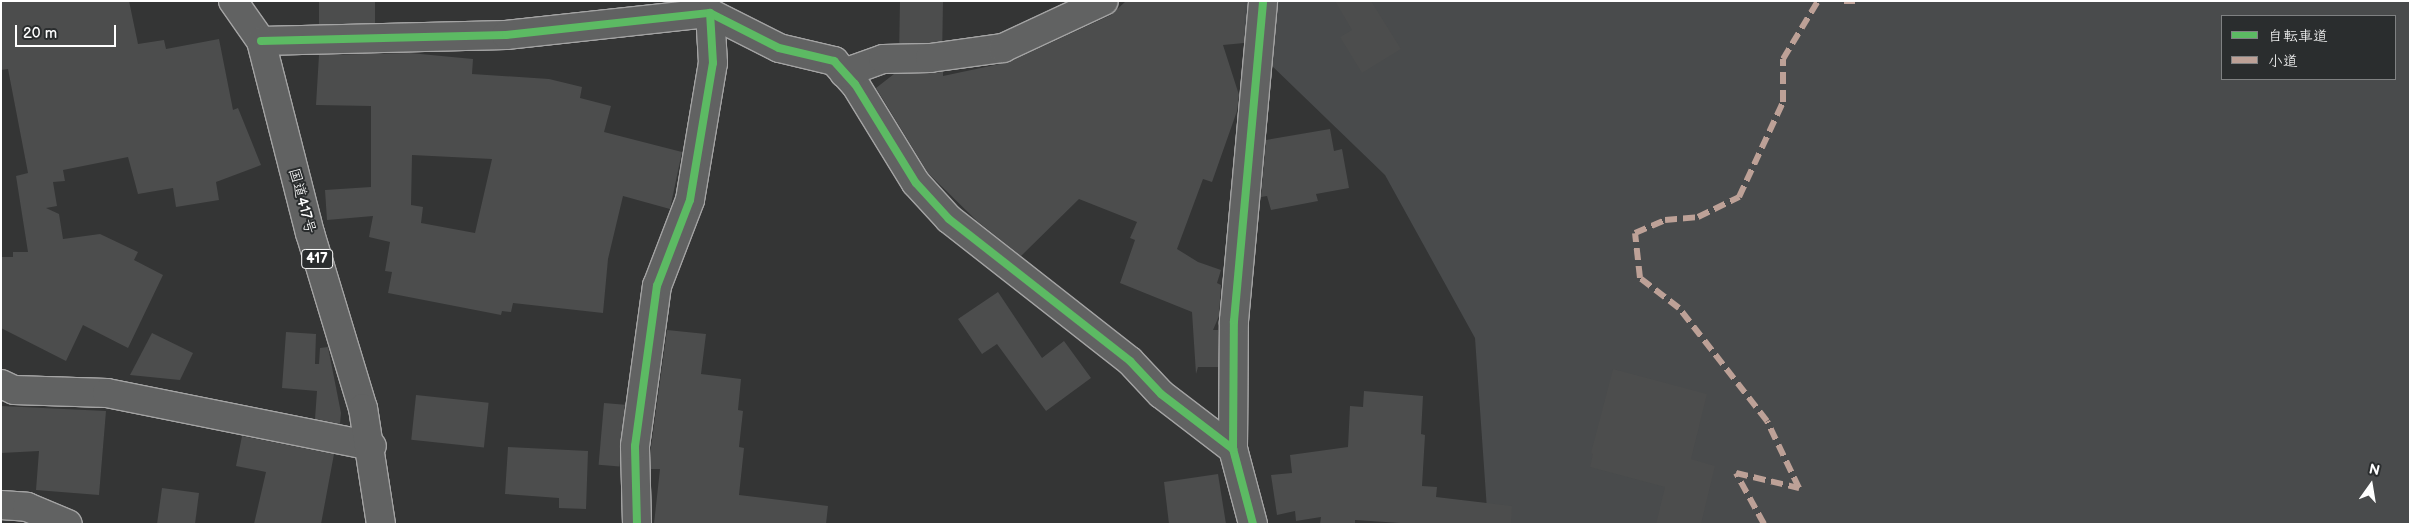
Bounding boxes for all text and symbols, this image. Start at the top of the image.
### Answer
scale bar [18,15,119,47]
legend [2221,15,2396,80]
text: 20 m [23,24,57,43]
text: 自転車道 [2268,27,2328,46]
text: 小道 [2268,52,2298,71]
street label: 国道417号 [285,166,319,236]
road number: 417 [301,248,333,270]
north arrow [2346,460,2396,510]
text: N [2367,460,2382,479]

